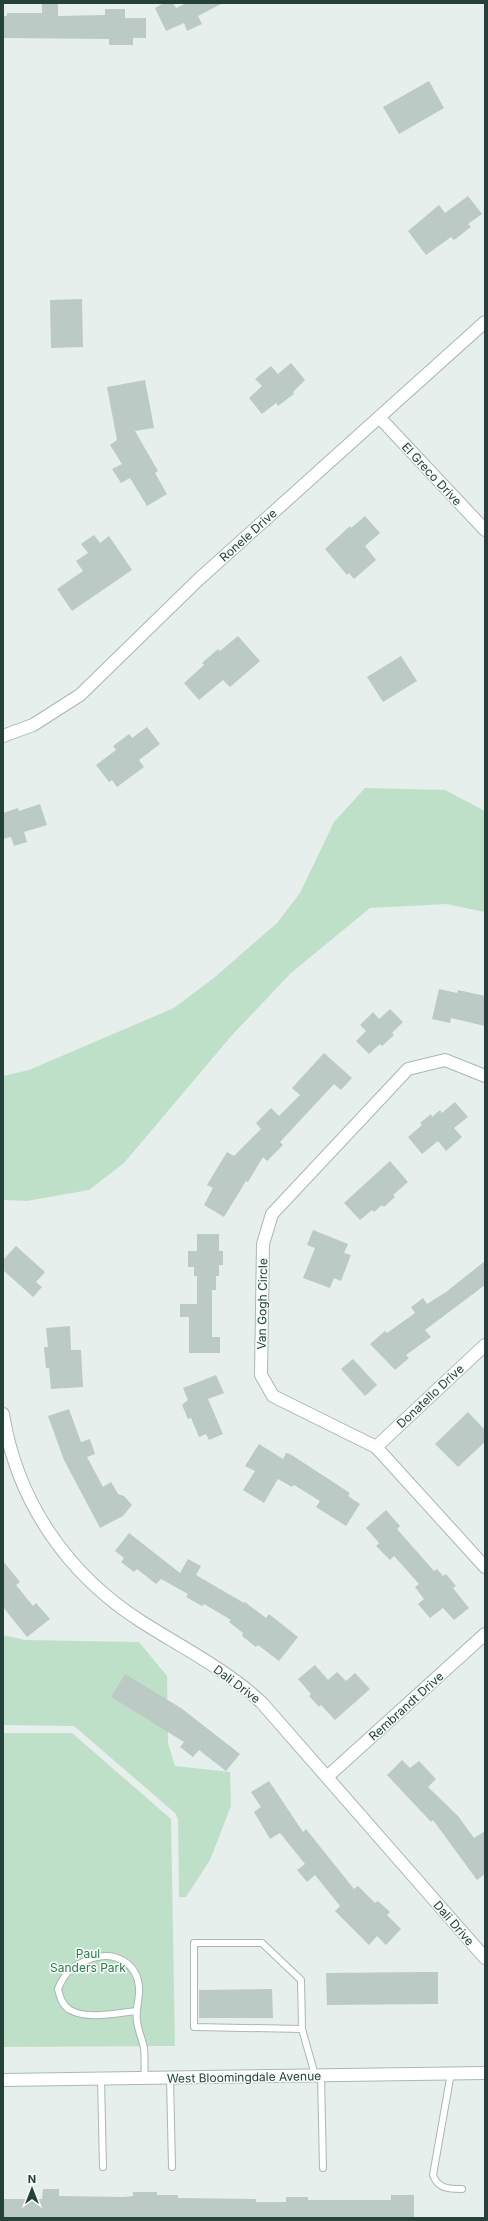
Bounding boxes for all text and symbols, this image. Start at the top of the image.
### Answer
street label: El Greco Drive [399,439,465,509]
street label: Ronele Drive [216,505,280,565]
street label: Van Gogh Circle [254,1258,270,1350]
street label: Donatello Drive [393,1361,467,1431]
street label: Dali Drive [211,1662,263,1706]
street label: Rembrandt Drive [366,1669,446,1743]
street label: Dali Drive [431,1898,477,1948]
park label: Paul Sanders Park [50,1946,126,1975]
street label: West Bloomingdale Avenue [167,2068,321,2086]
north arrow [12,2169,52,2209]
text: N [28,2172,36,2186]

